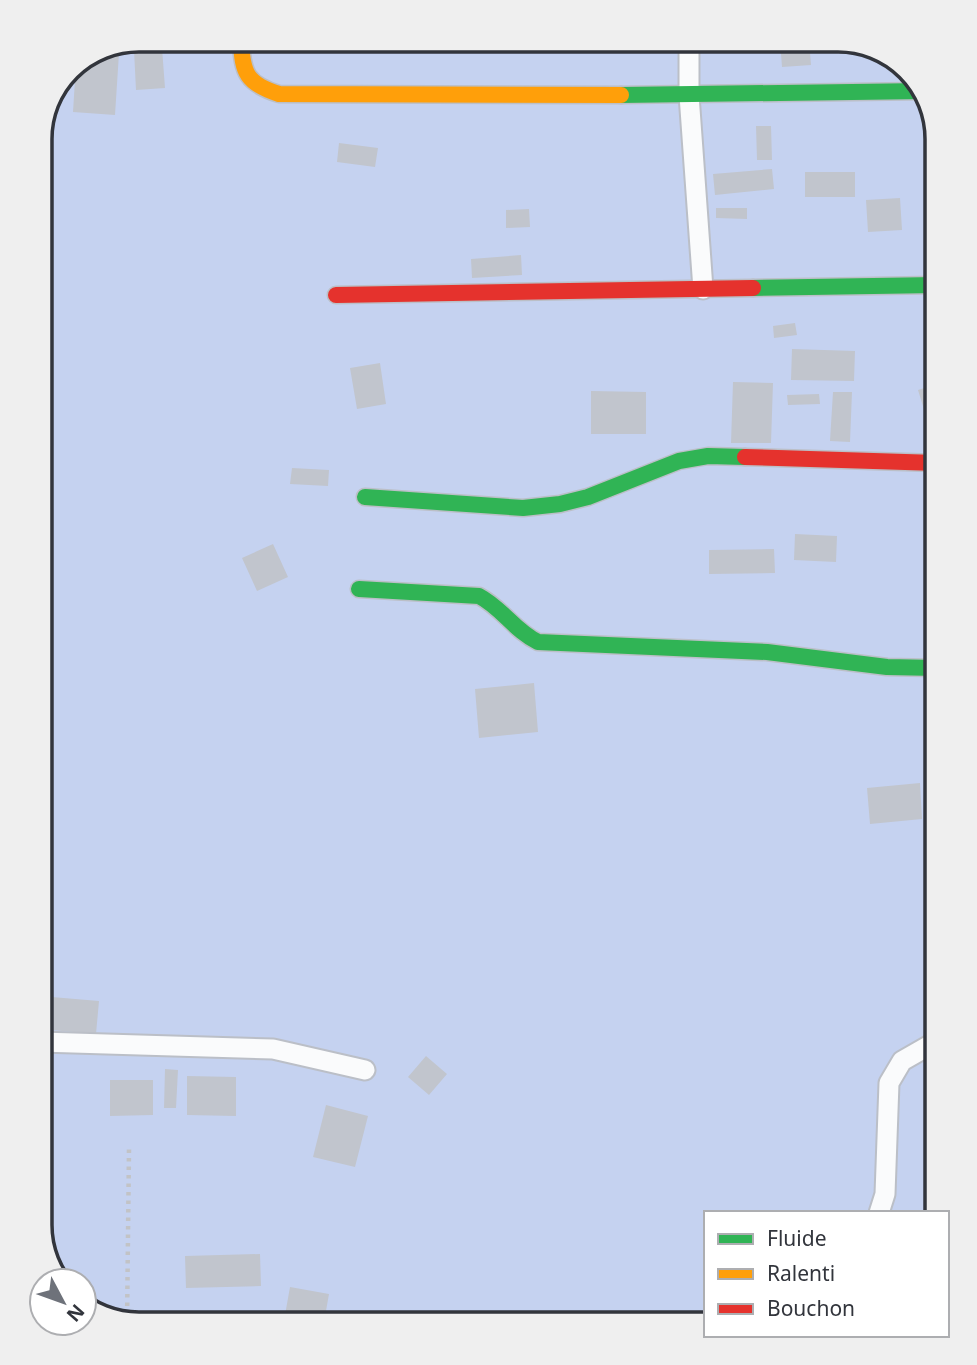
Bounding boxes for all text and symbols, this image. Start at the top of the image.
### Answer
legend [704,1211,949,1337]
text: Fluide [767,1224,826,1252]
text: Ralenti [767,1259,835,1287]
north arrow [28,1267,98,1337]
text: Bouchon [767,1294,855,1322]
text: N [61,1299,91,1328]

